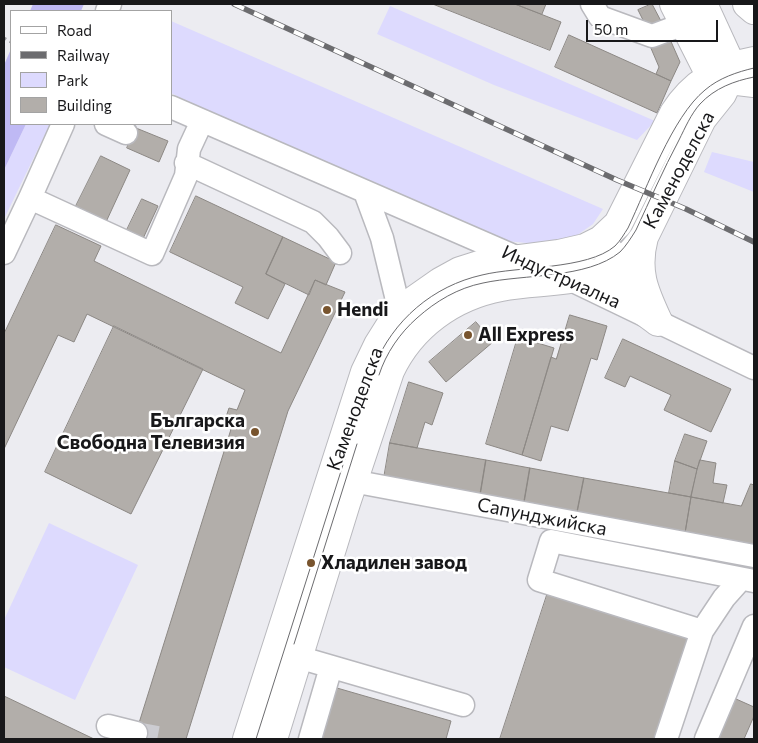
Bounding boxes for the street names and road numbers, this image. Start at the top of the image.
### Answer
street label: Каменоделска [638,107,720,233]
street label: Индустриална [498,241,624,313]
street label: Каменоделска [322,344,388,474]
street label: Сапунджийска [475,493,609,541]

